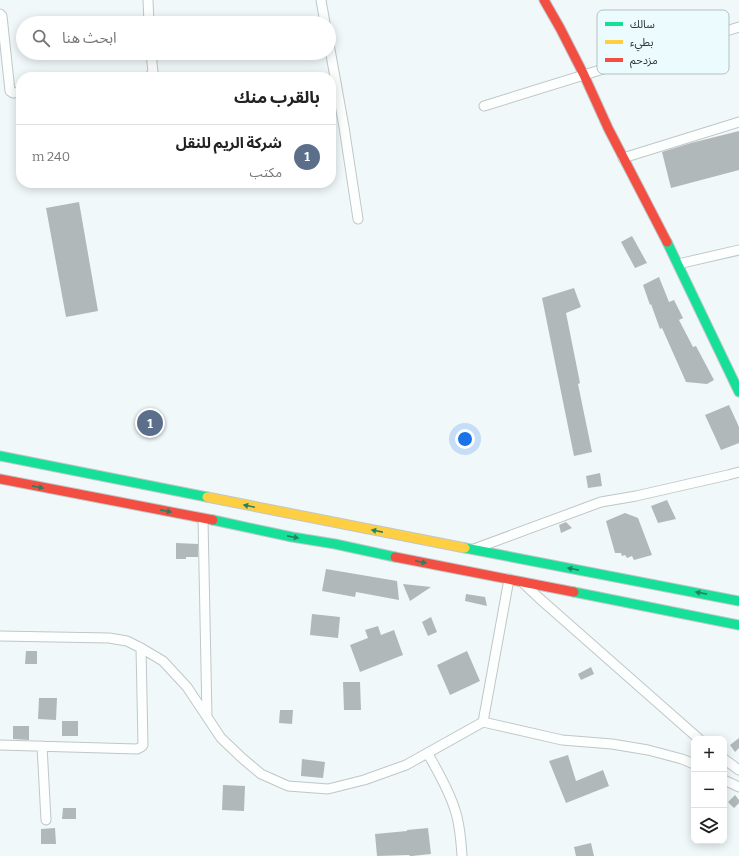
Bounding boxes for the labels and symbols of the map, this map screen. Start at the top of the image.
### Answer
legend [597,10,729,74]
text: سالك [630,18,655,31]
text: بطيء [630,36,653,52]
text: مزدحم [630,54,658,69]
pin: 1 [137,408,163,438]
your location [455,429,475,449]
one-way arrow [32,484,44,490]
one-way arrow [243,502,255,508]
one-way arrow [160,509,172,515]
one-way arrow [370,528,383,534]
one-way arrow [287,534,299,540]
one-way arrow [415,559,427,565]
one-way arrow [567,566,579,572]
one-way arrow [695,590,707,596]

